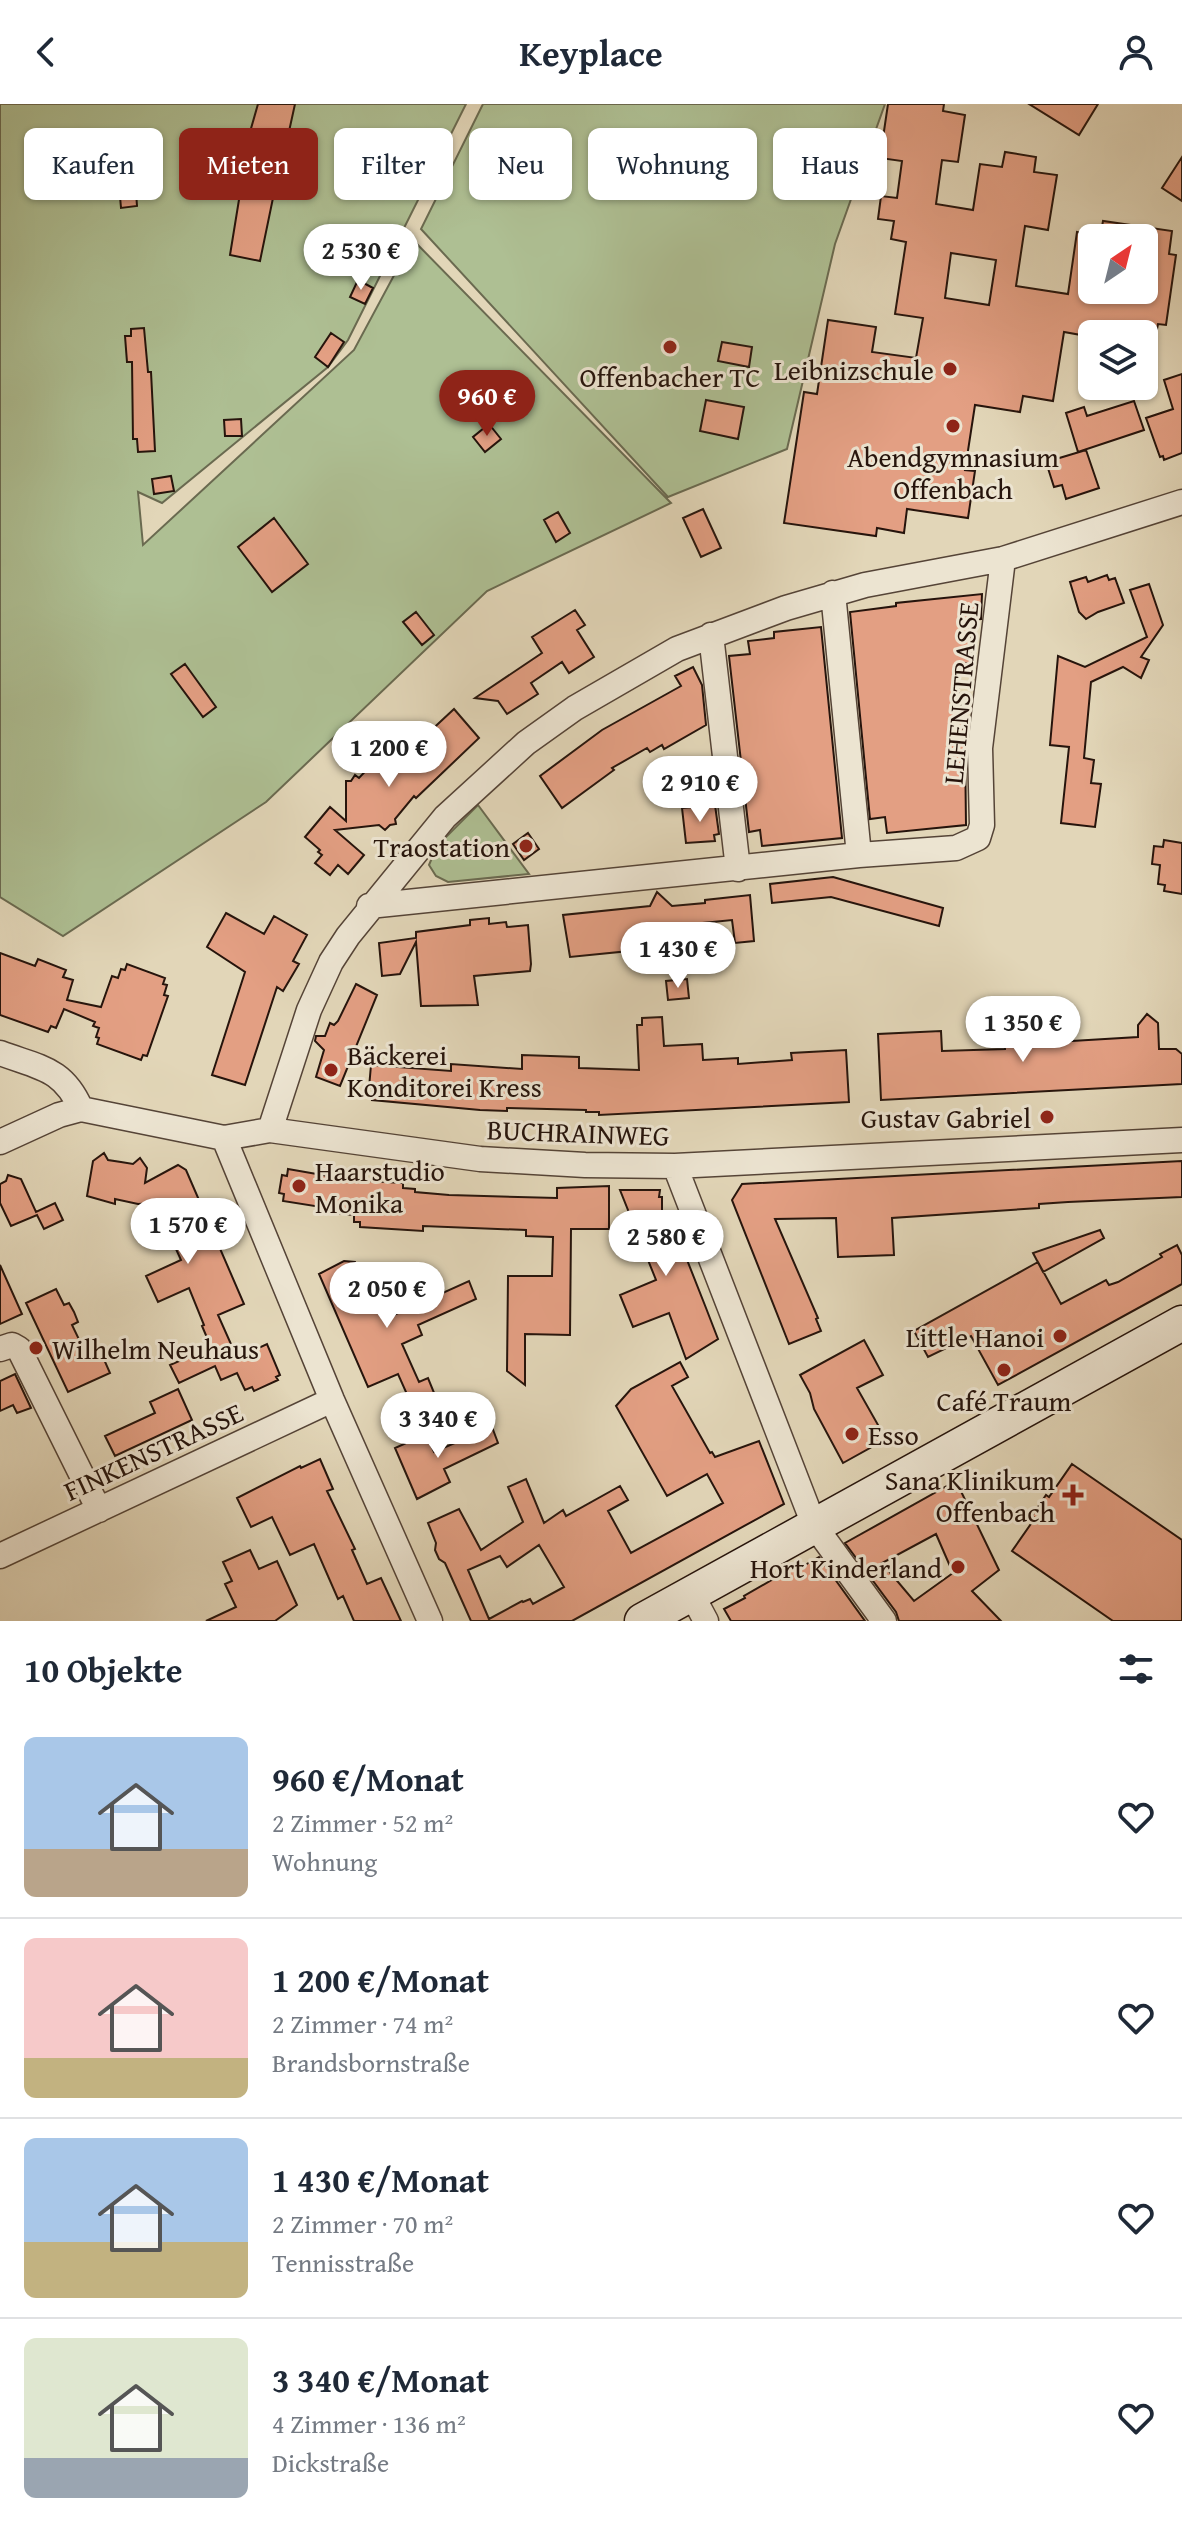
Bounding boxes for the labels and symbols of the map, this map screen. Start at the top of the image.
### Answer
pin: 2 530 € [287,224,435,292]
north arrow [1078,224,1158,304]
marker: Offenbacher TC [661,338,679,356]
place label: Leibnizschule [774,349,934,390]
place label: Offenbacher TC [579,356,761,397]
marker: Leibnizschule [941,360,959,378]
pin: 960 € [431,370,543,438]
marker: Abendgymnasium Offenbach [944,417,962,435]
place label: Abendgymnasium Offenbach [847,436,1059,509]
street label: LEHENSTRASSE [932,600,988,786]
pin: 1 200 € [315,721,463,789]
pin: 2 910 € [626,756,774,824]
place label: Traostation [374,826,510,867]
marker: Traostation [517,837,535,855]
pin: 1 430 € [604,922,752,990]
pin: 1 350 € [949,996,1097,1064]
place label: Bäckerei Konditorei Kress [347,1034,542,1107]
marker: Bäckerei Konditorei Kress [322,1061,340,1079]
place label: Gustav Gabriel [861,1097,1031,1138]
street label: BUCHRAINWEG [486,1108,670,1156]
marker: Gustav Gabriel [1038,1108,1056,1126]
place label: Haarstudio Monika [315,1150,445,1223]
marker: Haarstudio Monika [290,1177,308,1195]
pin: 1 570 € [114,1198,262,1266]
pin: 2 580 € [592,1210,740,1278]
pin: 2 050 € [313,1262,461,1330]
place label: Little Hanoi [906,1316,1044,1357]
marker: Little Hanoi [1051,1327,1069,1345]
place label: Wilhelm Neuhaus [52,1328,259,1369]
marker: Wilhelm Neuhaus [27,1339,45,1357]
marker: Café Traum [995,1361,1013,1379]
place label: Café Traum [937,1380,1072,1421]
street label: FINKENSTRASSE [57,1392,249,1510]
pin: 3 340 € [364,1392,512,1460]
place label: Esso [868,1414,919,1455]
marker: Esso [843,1425,861,1443]
place label: Sana Klinikum Offenbach [885,1459,1055,1532]
marker: Sana Klinikum Offenbach [1062,1484,1084,1506]
place label: Hort Kinderland [750,1547,942,1588]
marker: Hort Kinderland [949,1558,967,1576]

